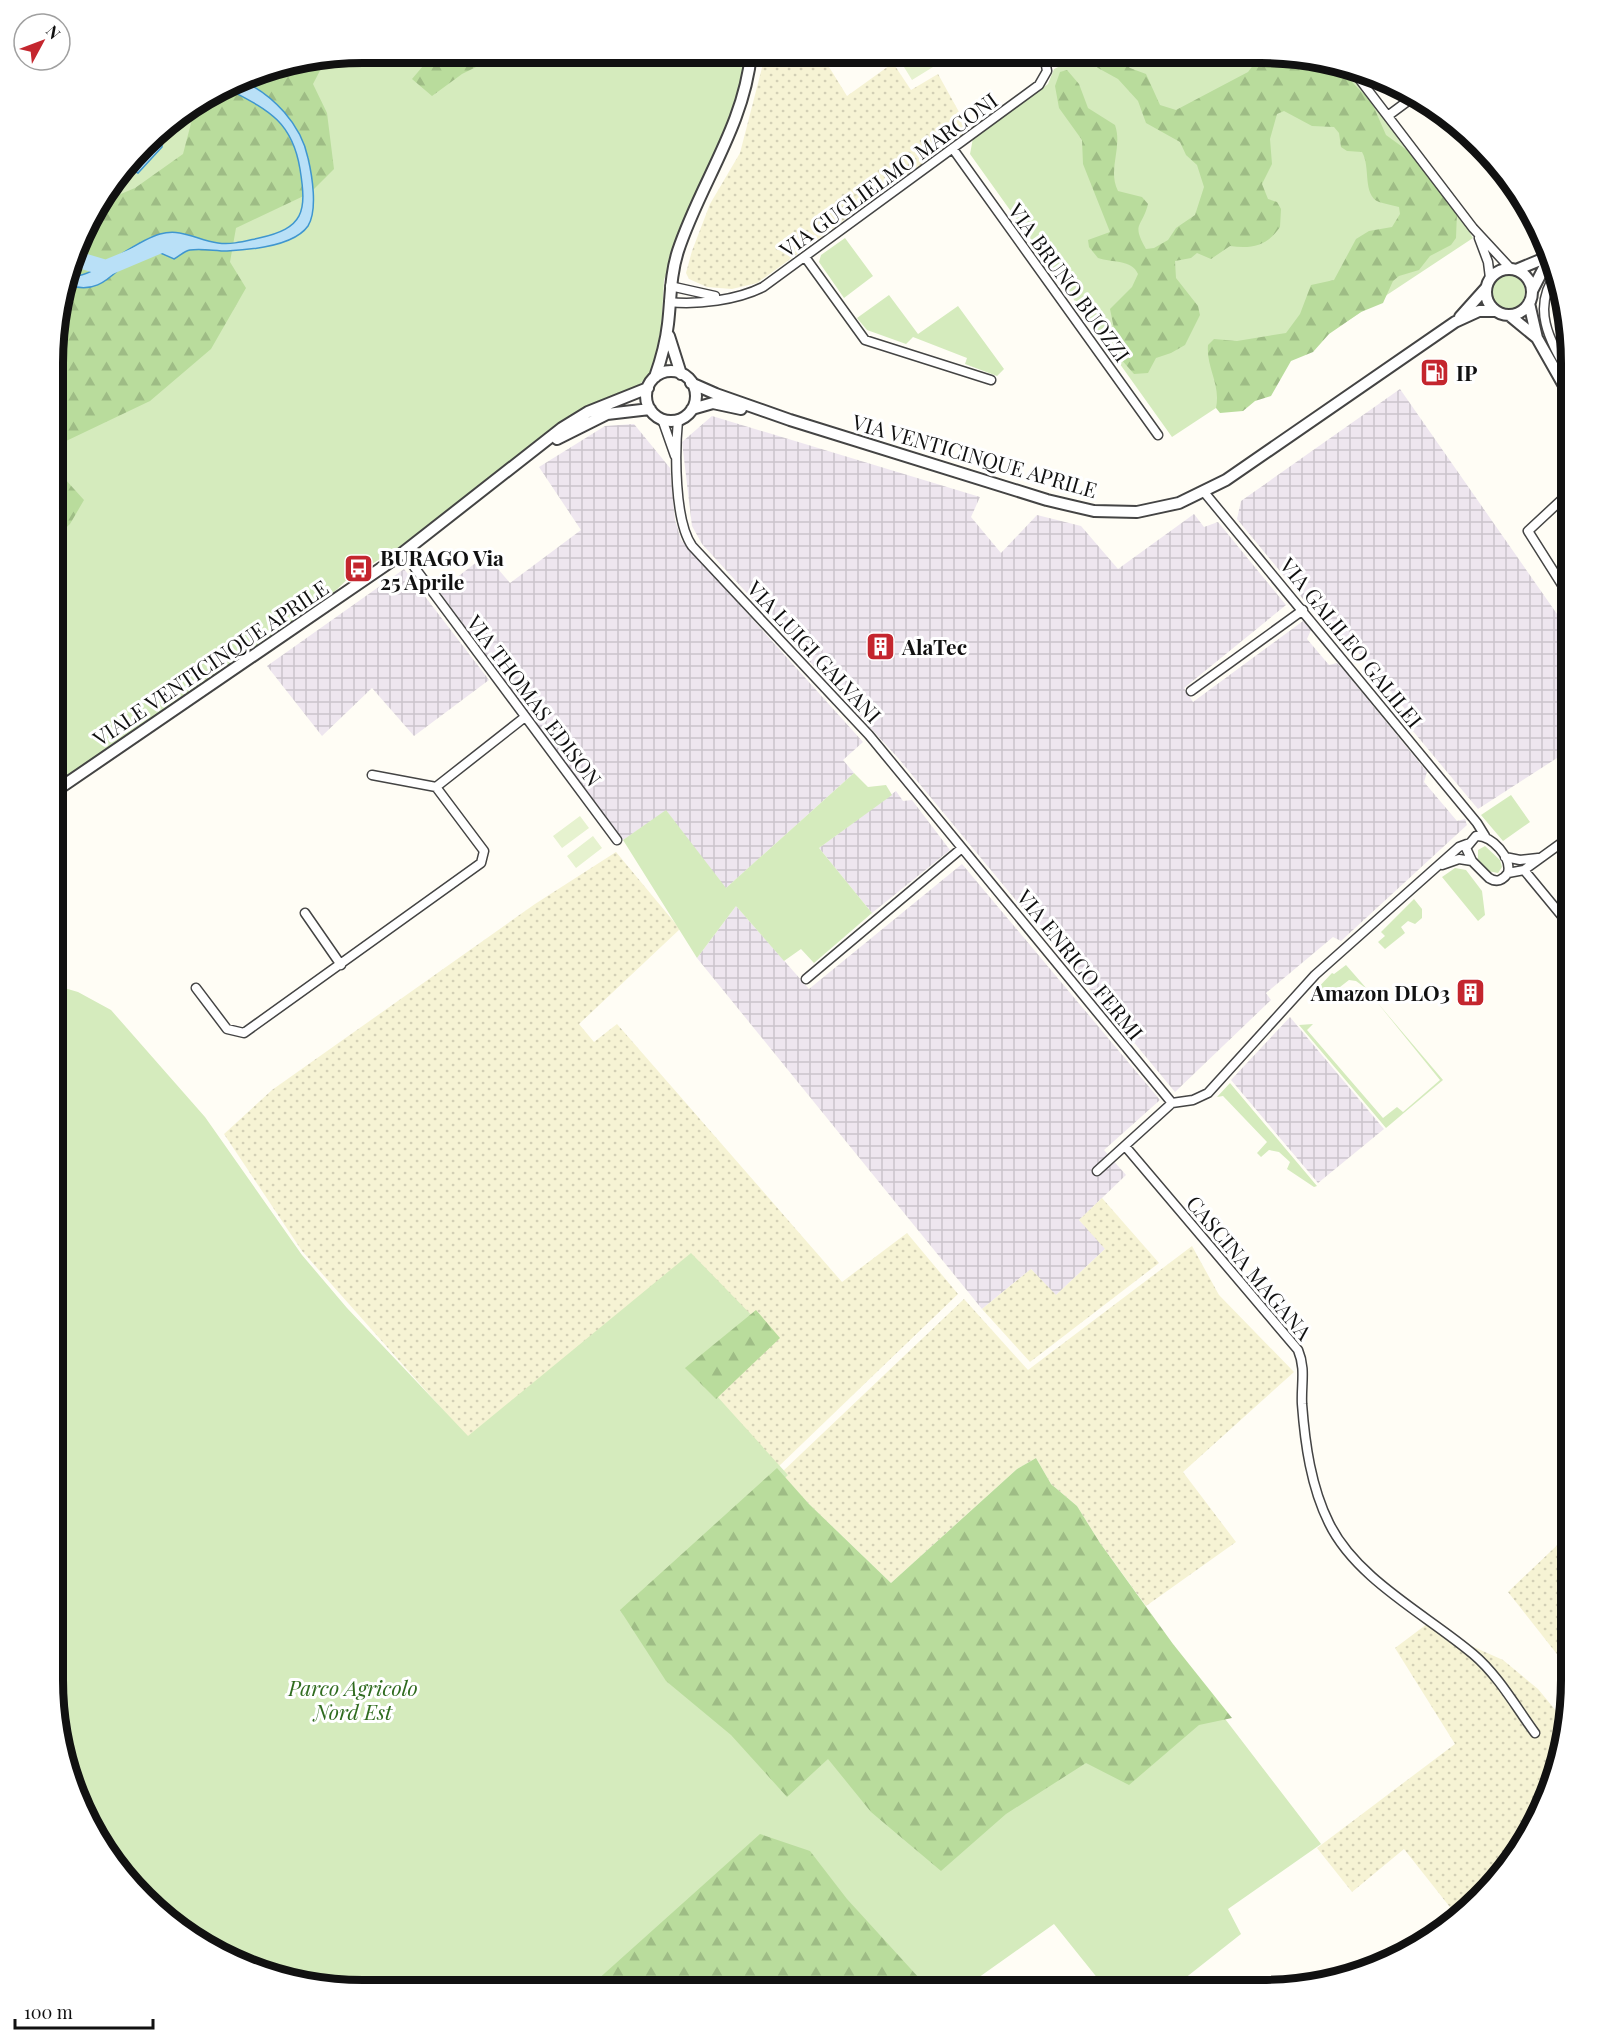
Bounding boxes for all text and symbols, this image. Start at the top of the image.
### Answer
north arrow [12,12,72,72]
text: N [42,21,66,43]
street label: VIA GUGLIELMO MARCONI [773,86,1002,263]
street label: VIA BRUNO BUOZZI [1002,196,1137,367]
fuel station icon: IP [1419,356,1451,388]
place label: IP [1456,358,1478,386]
street label: VIA VENTICINQUE APRILE [848,406,1101,503]
place label: BURAGO Via 25 Aprile [380,543,504,595]
street label: VIA GALILEO GALILEI [1274,550,1429,733]
bus stop icon: BURAGO Via 25 Aprile [343,553,375,585]
street label: VIALE VENTICINQUE APRILE [86,573,333,752]
street label: VIA LUIGI GALVANI [741,573,888,728]
street label: VIA THOMAS EDISON [461,608,609,791]
building icon: AlaTec [865,630,897,662]
place label: AlaTec [901,632,967,660]
street label: VIA ENRICO FERMI [1011,882,1150,1045]
building icon: Amazon DLO3 [1455,976,1487,1008]
place label: Amazon DLO3 [1310,978,1450,1006]
street label: CASCINA MAGANA [1181,1189,1319,1346]
park label: Parco Agricolo Nord Est [287,1673,418,1725]
scale bar [15,1992,153,2030]
text: 100 m [24,2000,73,2024]

